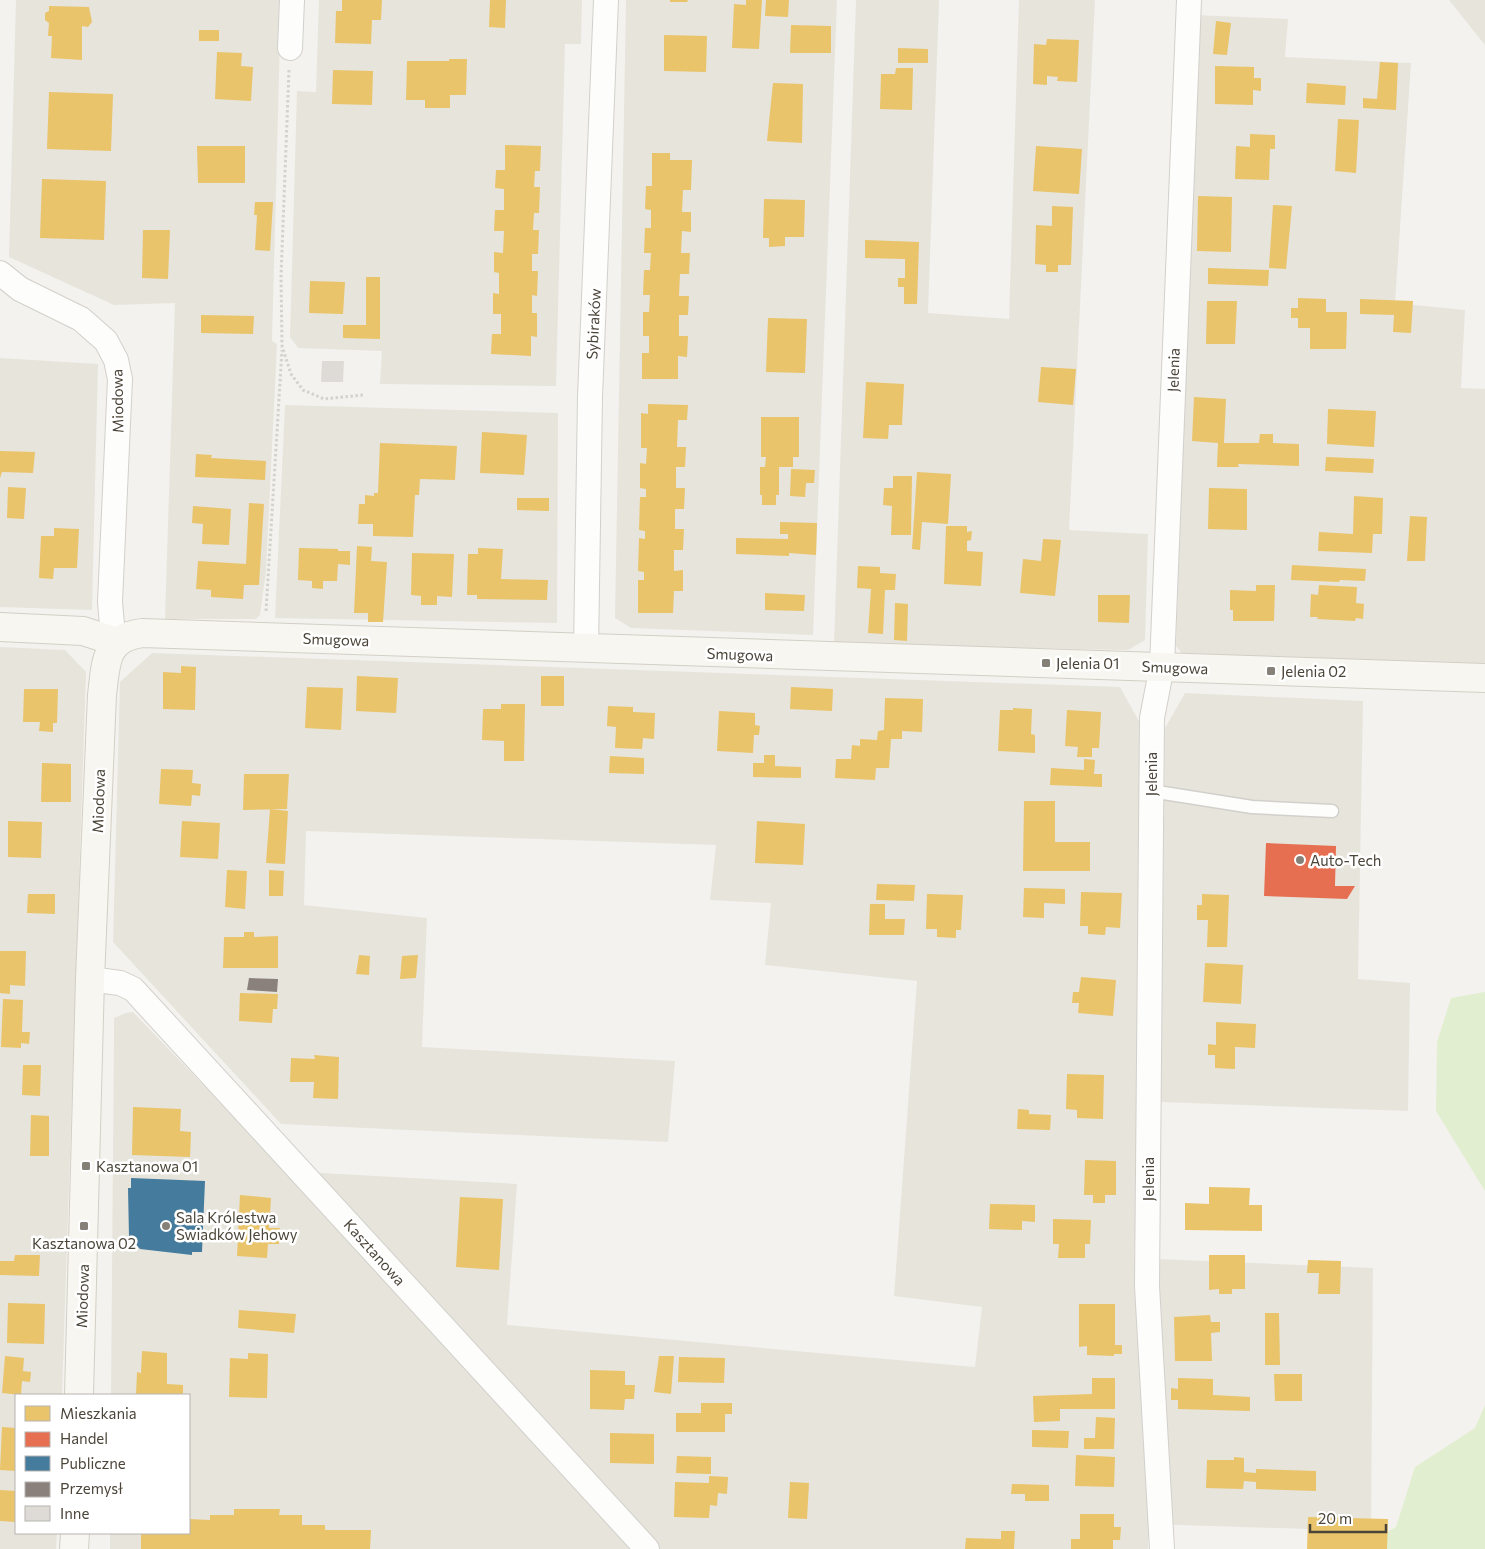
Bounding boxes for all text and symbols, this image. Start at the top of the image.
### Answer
street label: Sybiraków [582,288,604,360]
street label: Jelenia [1163,348,1183,392]
street label: Miodowa [107,369,127,433]
street label: Smugowa [302,629,370,649]
street label: Smugowa [706,644,774,664]
place label: Jelenia 01 [1056,654,1119,672]
marker: Jelenia 01 [1040,657,1052,669]
street label: Smugowa [1141,657,1209,677]
place label: Jelenia 02 [1281,662,1346,680]
marker: Jelenia 02 [1265,665,1277,677]
street label: Jelenia [1142,752,1160,796]
street label: Miodowa [88,769,108,833]
place label: Auto-Tech [1310,851,1381,869]
marker: Auto-Tech [1294,854,1306,866]
place label: Kasztanowa 01 [96,1157,198,1175]
street label: Jelenia [1139,1157,1157,1201]
marker: Kasztanowa 01 [80,1160,92,1172]
place label: Sala Królestwa Swiadków Jehowy [176,1208,298,1243]
street label: Kasztanowa [340,1215,410,1289]
marker: Kasztanowa 02 [78,1220,90,1232]
marker: Sala Królestwa Swiadków Jehowy [160,1220,172,1232]
place label: Kasztanowa 02 [32,1234,136,1252]
street label: Miodowa [72,1264,92,1328]
legend [15,1394,190,1534]
text: Mieszkania [60,1404,137,1422]
text: Handel [60,1429,108,1447]
text: Publiczne [60,1454,126,1472]
text: Przemysł [60,1479,123,1497]
scale bar [1310,1502,1386,1534]
text: Inne [60,1504,89,1522]
text: 20 m [1318,1509,1352,1527]

